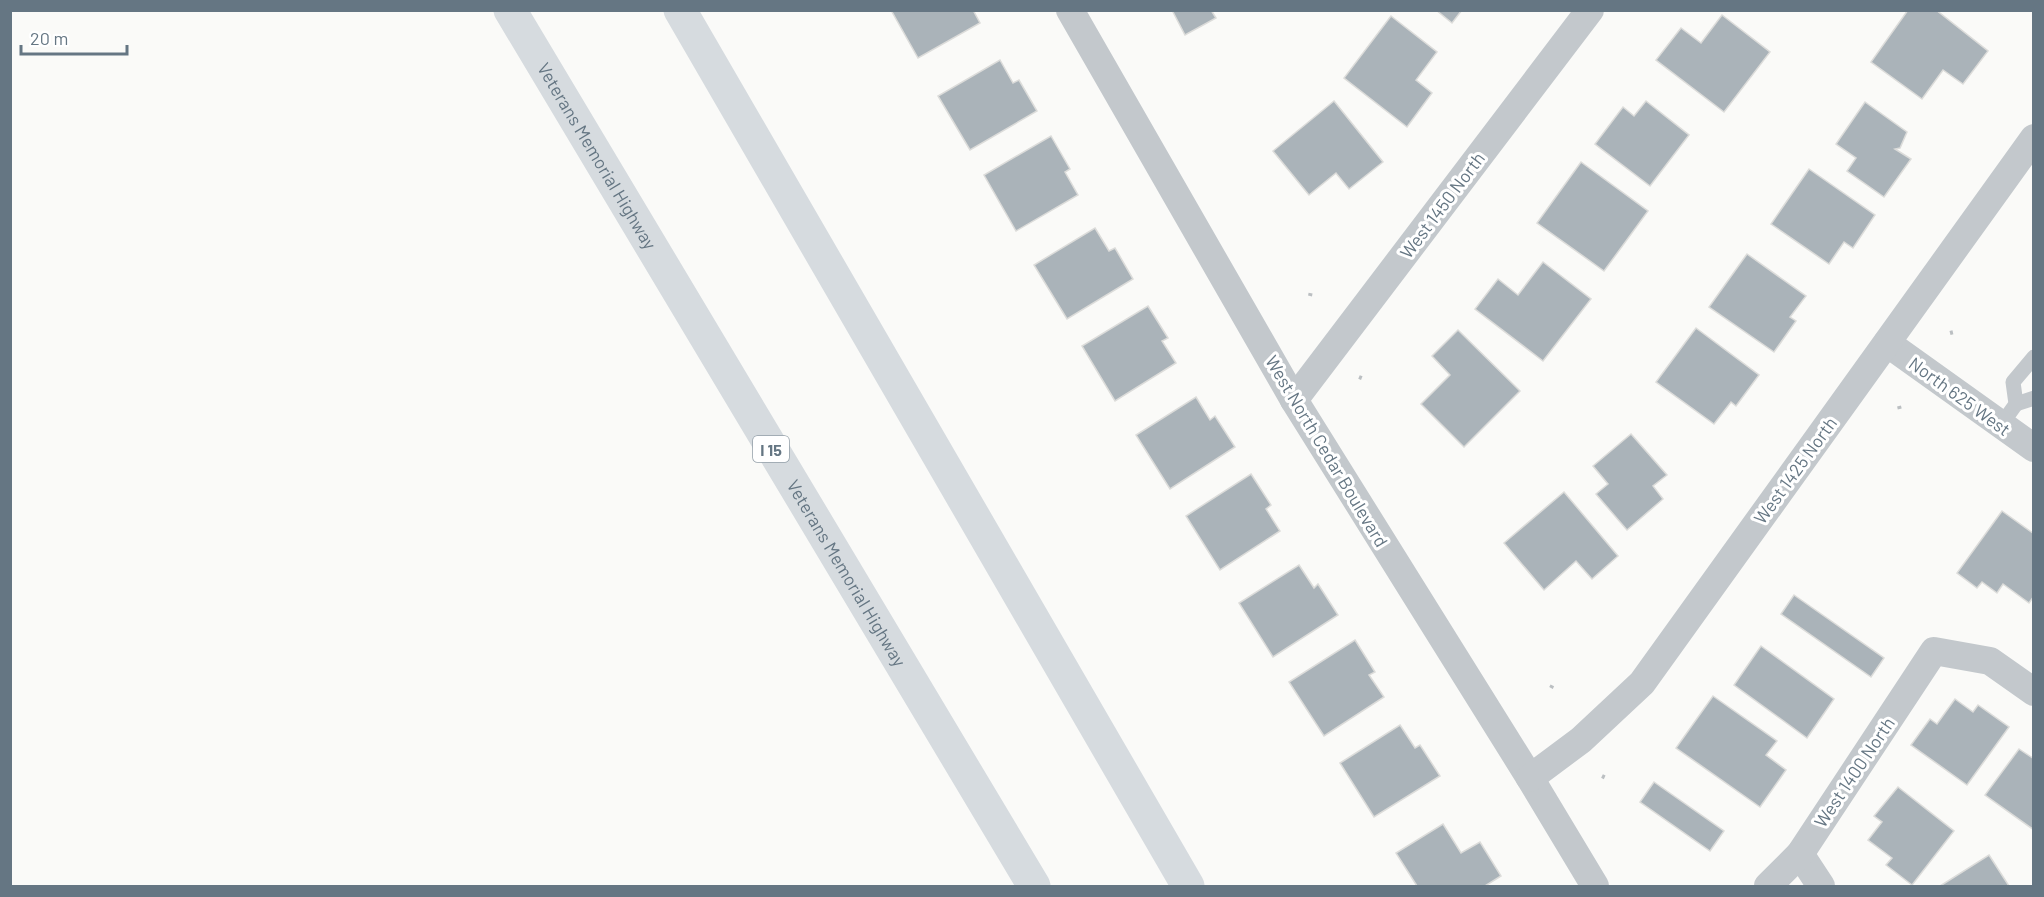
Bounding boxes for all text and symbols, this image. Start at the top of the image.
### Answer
scale bar [21,18,128,56]
text: 20 m [30,27,68,49]
street label: Veterans Memorial Highway [533,59,662,253]
street label: West 1450 North [1395,147,1489,263]
street label: West North Cedar Boulevard [1261,351,1393,551]
street label: North 625 West [1905,352,2015,440]
street label: West 1425 North [1749,412,1841,528]
road number: I 15 [753,436,789,462]
street label: Veterans Memorial Highway [782,476,911,670]
street label: West 1400 North [1809,713,1899,831]

